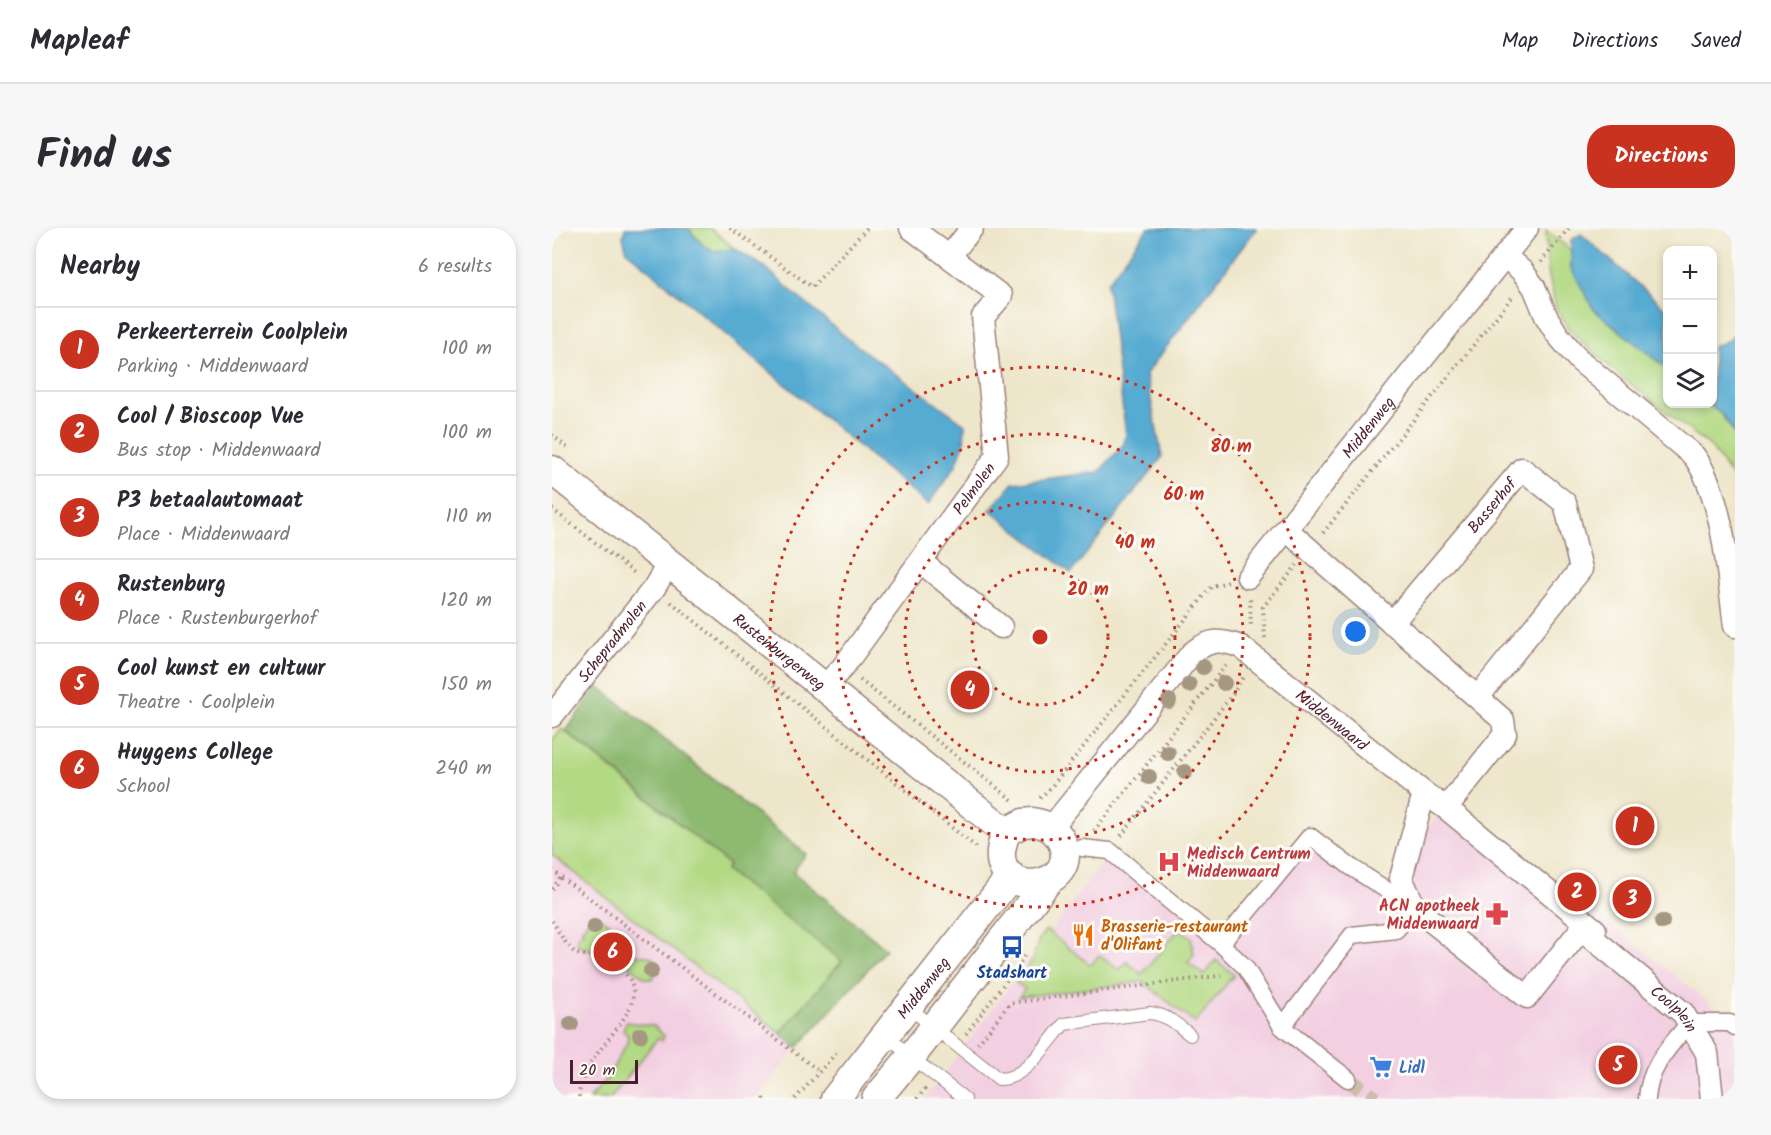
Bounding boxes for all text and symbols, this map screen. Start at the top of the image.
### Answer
text: Mapleaf [30,19,128,64]
text: Map [1502,25,1538,58]
text: Directions [1571,25,1658,58]
text: Saved [1691,25,1741,58]
text: Find us [36,123,172,190]
button: Directions [1587,125,1735,188]
text: Nearby [60,246,140,288]
map controls [1663,246,1717,408]
button: + [1663,246,1717,300]
text: 6 results [418,251,492,283]
button: − [1663,300,1717,354]
text: Perkeerterrein Coolplein [117,316,348,351]
text: 1 [76,333,83,365]
text: 100 m [442,333,492,365]
text: Parking · Middenwaard [117,351,308,383]
button: layers [1663,354,1717,408]
street label: Middenweg [1336,391,1402,465]
text: Cool / Bioscoop Vue [117,400,304,435]
text: 2 [74,417,85,449]
text: 100 m [442,417,492,449]
text: 80 m [1210,433,1252,462]
text: Bus stop · Middenwaard [117,435,321,467]
street label: Pelmolen [947,458,1002,520]
street label: Basserhof [1462,472,1525,539]
text: 60 m [1164,481,1205,510]
text: P3 betaalautomaat [117,484,303,519]
text: 3 [74,501,85,533]
text: 110 m [446,501,492,533]
text: Place · Middenwaard [117,519,290,551]
text: 40 m [1115,529,1156,558]
text: Rustenburg [117,568,226,603]
text: 20 m [1067,576,1109,605]
text: 4 [74,585,85,617]
text: 120 m [440,585,492,617]
street label: Schepradmolen [572,595,654,689]
text: Place · Rustenburgerhof [117,603,317,635]
street label: Rustenburgerweg [727,608,831,698]
your location [1341,617,1370,646]
centre of rings [1030,627,1050,647]
text: Cool kunst en cultuur [117,652,325,687]
pin: 4 [950,668,990,712]
text: 5 [74,669,85,701]
text: 150 m [441,669,492,701]
street label: Middenwaard [1289,684,1374,759]
text: Theatre · Coolplein [117,687,275,719]
text: Huygens College [117,736,273,771]
text: 6 [74,753,85,785]
text: 240 m [435,753,492,785]
text: School [117,771,170,803]
pin: 1 [1616,804,1654,848]
place label: Medisch Centrum Middenwaard [1187,842,1311,885]
hospital icon: Medisch Centrum Middenwaard [1156,849,1182,875]
pin: 2 [1558,870,1596,914]
pin: 3 [1612,876,1652,922]
place label: ACN apotheek Middenwaard [1379,894,1480,937]
pharmacy icon: ACN apotheek Middenwaard [1484,901,1510,927]
place label: Brasserie-restaurant d'Olifant [1101,915,1249,958]
restaurant icon: Brasserie-restaurant d'Olifant [1070,922,1096,948]
pin: 6 [594,930,632,974]
bus stop icon: Stadshart [999,934,1025,960]
street label: Middenweg [891,952,957,1025]
place label: Stadshart [977,961,1048,986]
street label: Coolplein [1644,980,1703,1038]
pin: 5 [1598,1042,1638,1088]
supermarket icon: Lidl [1368,1054,1394,1080]
place label: Lidl [1399,1056,1426,1081]
scale bar [570,1057,638,1084]
text: 20 m [579,1058,615,1083]

